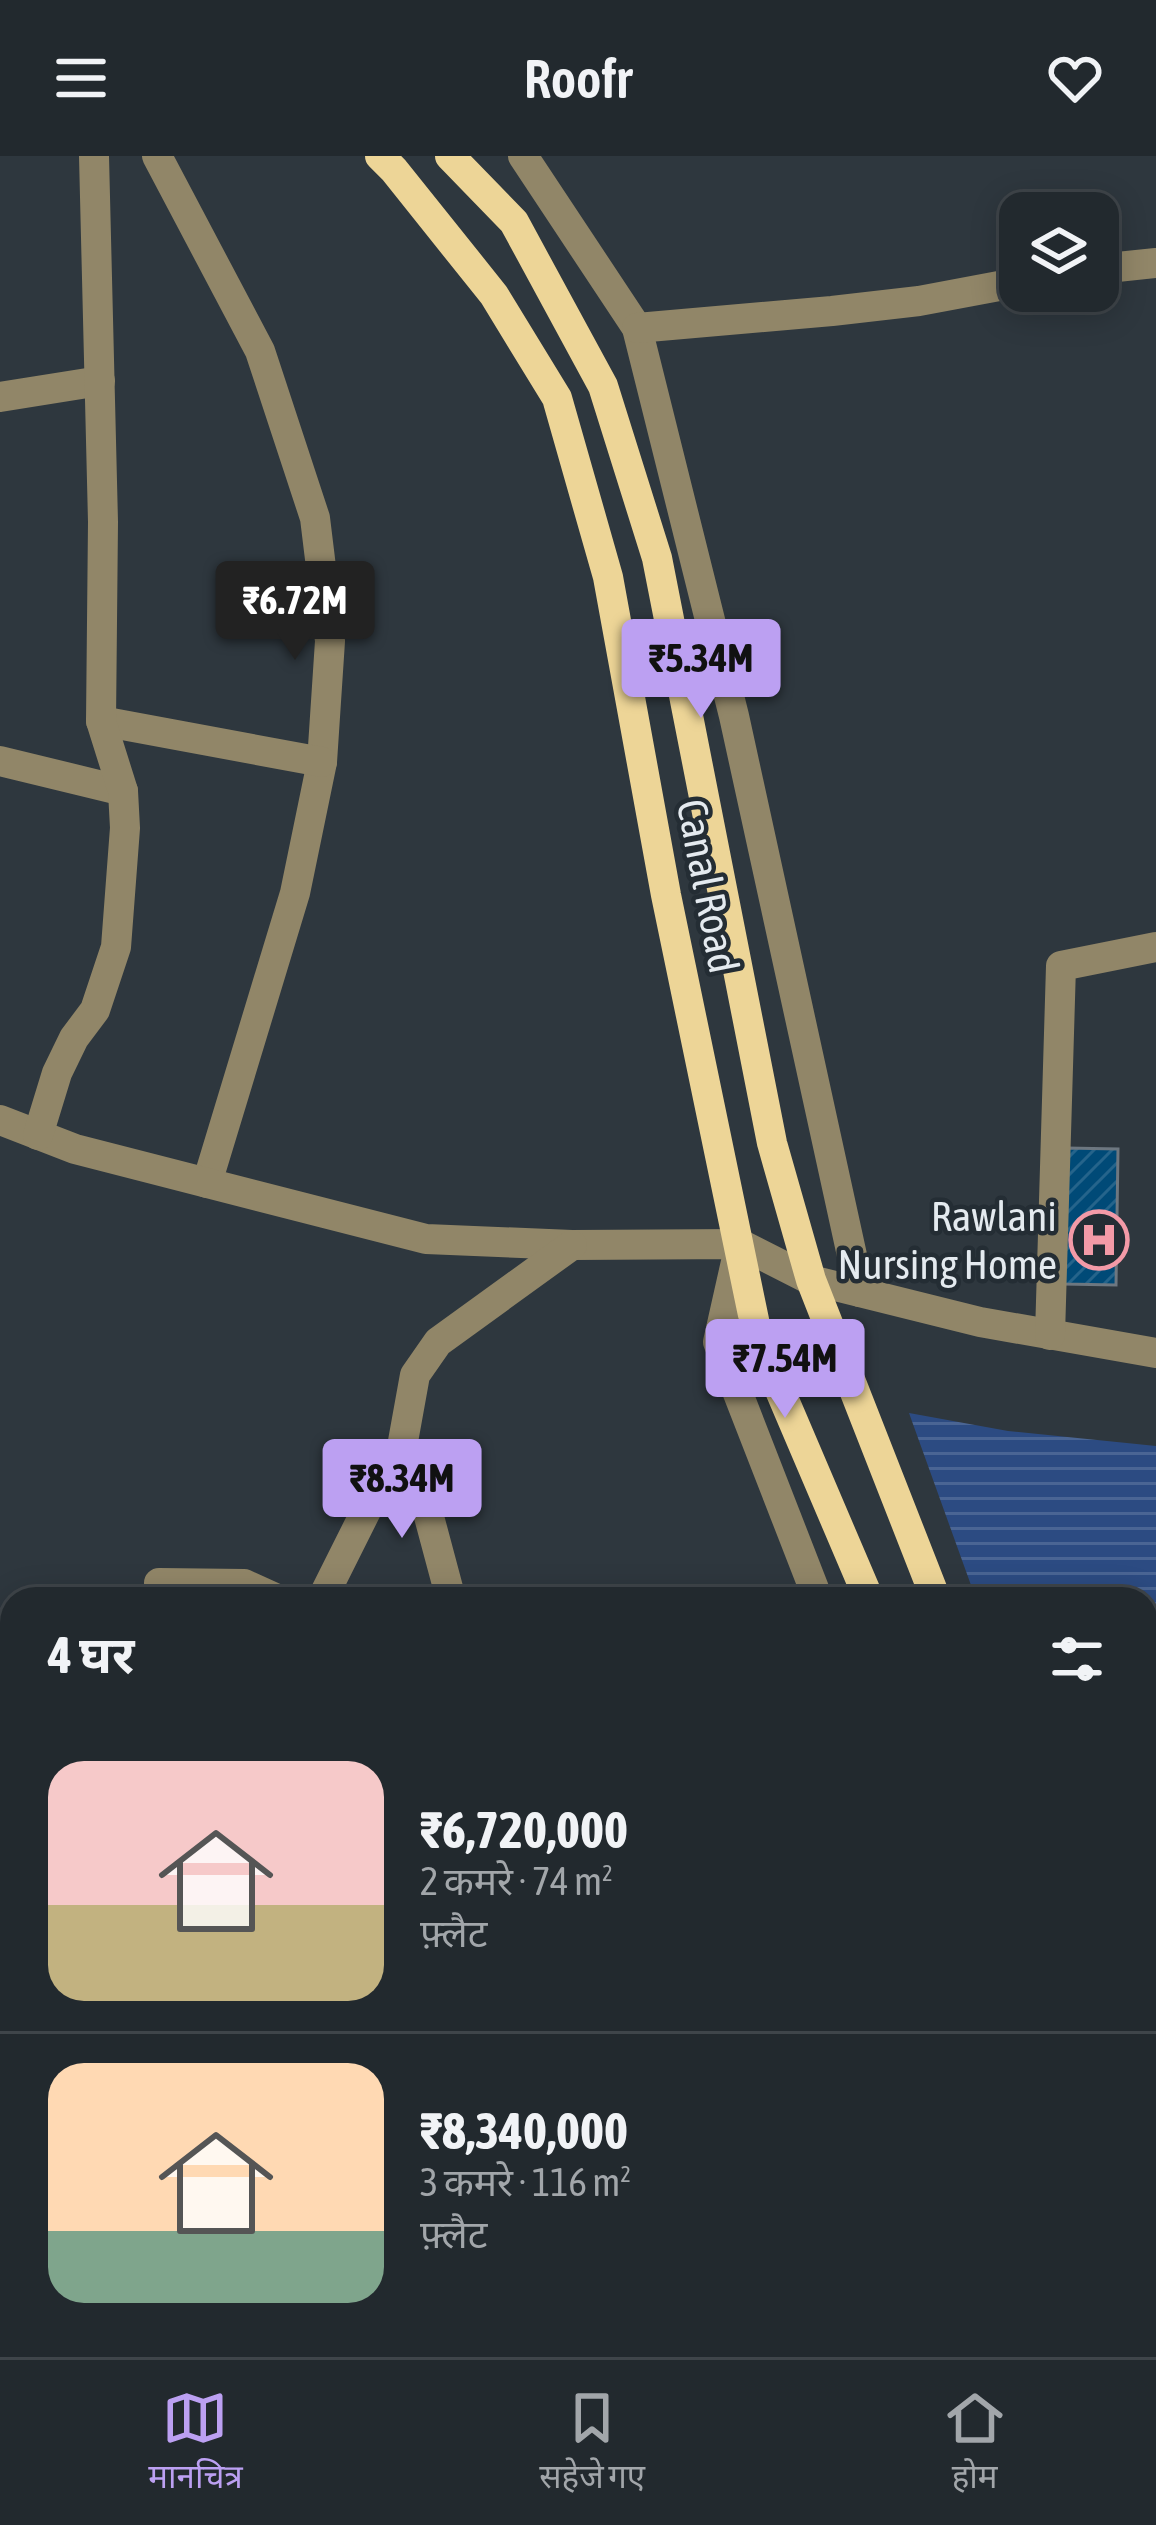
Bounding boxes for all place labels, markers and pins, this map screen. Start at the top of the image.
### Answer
pin: ₹6.72M [197,561,393,663]
pin: ₹5.34M [603,619,799,721]
place label: Rawlani Nursing Home [837,1192,1057,1288]
hospital icon: Rawlani Nursing Home [1068,1209,1130,1271]
pin: ₹7.54M [687,1319,883,1421]
pin: ₹8.34M [304,1439,500,1541]

